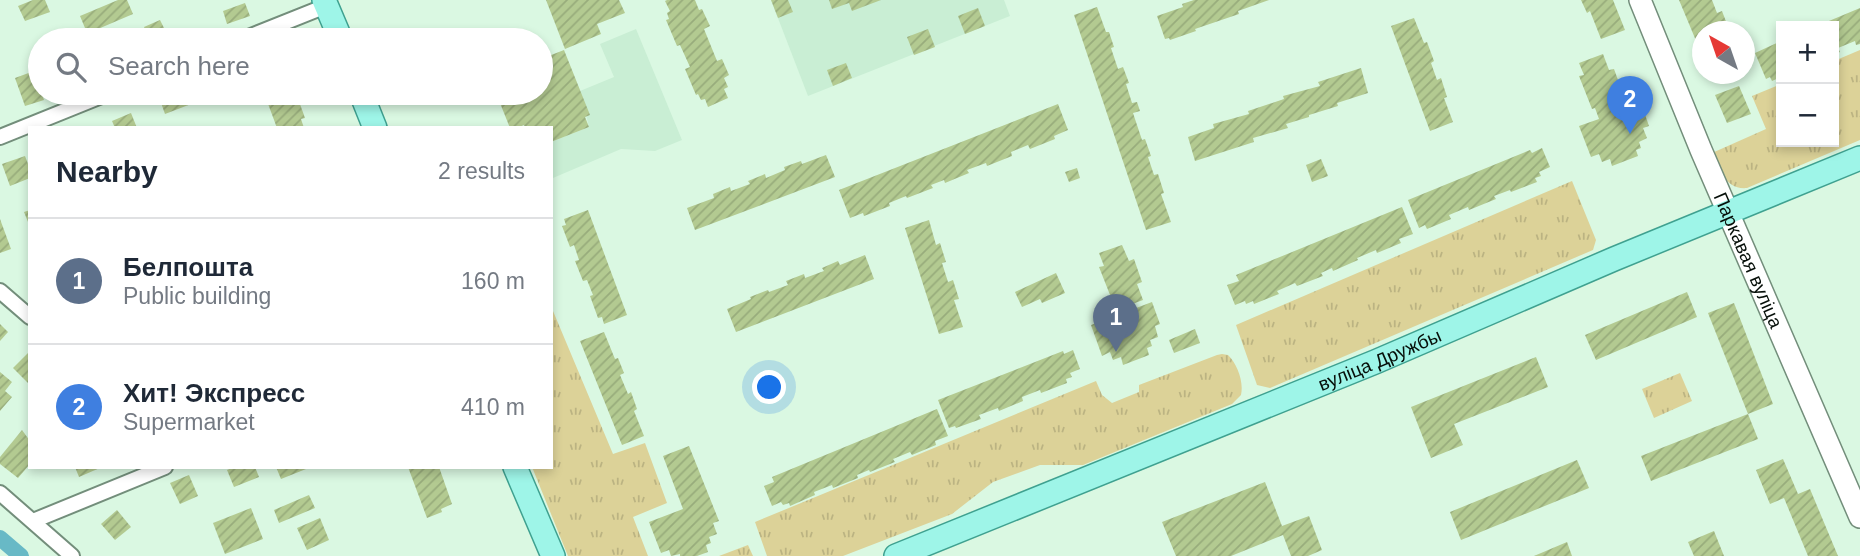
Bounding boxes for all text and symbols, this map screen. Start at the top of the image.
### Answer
north arrow [1692,21,1755,84]
map controls [1776,21,1839,147]
button: + [1776,21,1839,84]
search box [28,28,553,105]
icon: search [52,48,90,86]
text: Search here [108,51,250,81]
pin: 2 [1607,76,1653,134]
button: − [1776,84,1839,147]
text: Nearby [56,155,158,188]
text: 2 results [438,158,525,184]
street label: Паркавая вуліца [1710,189,1788,332]
text: Белпошта [123,252,253,282]
text: 1 [73,268,85,294]
text: 160 m [461,268,525,294]
text: Public building [123,283,271,309]
pin: 1 [1093,294,1139,352]
street label: вуліца Дружбы [1315,324,1444,394]
your location [752,370,786,404]
text: Хит! Экспресс [123,378,305,408]
text: 2 [73,394,85,420]
text: 410 m [461,394,525,420]
text: Supermarket [123,409,255,435]

